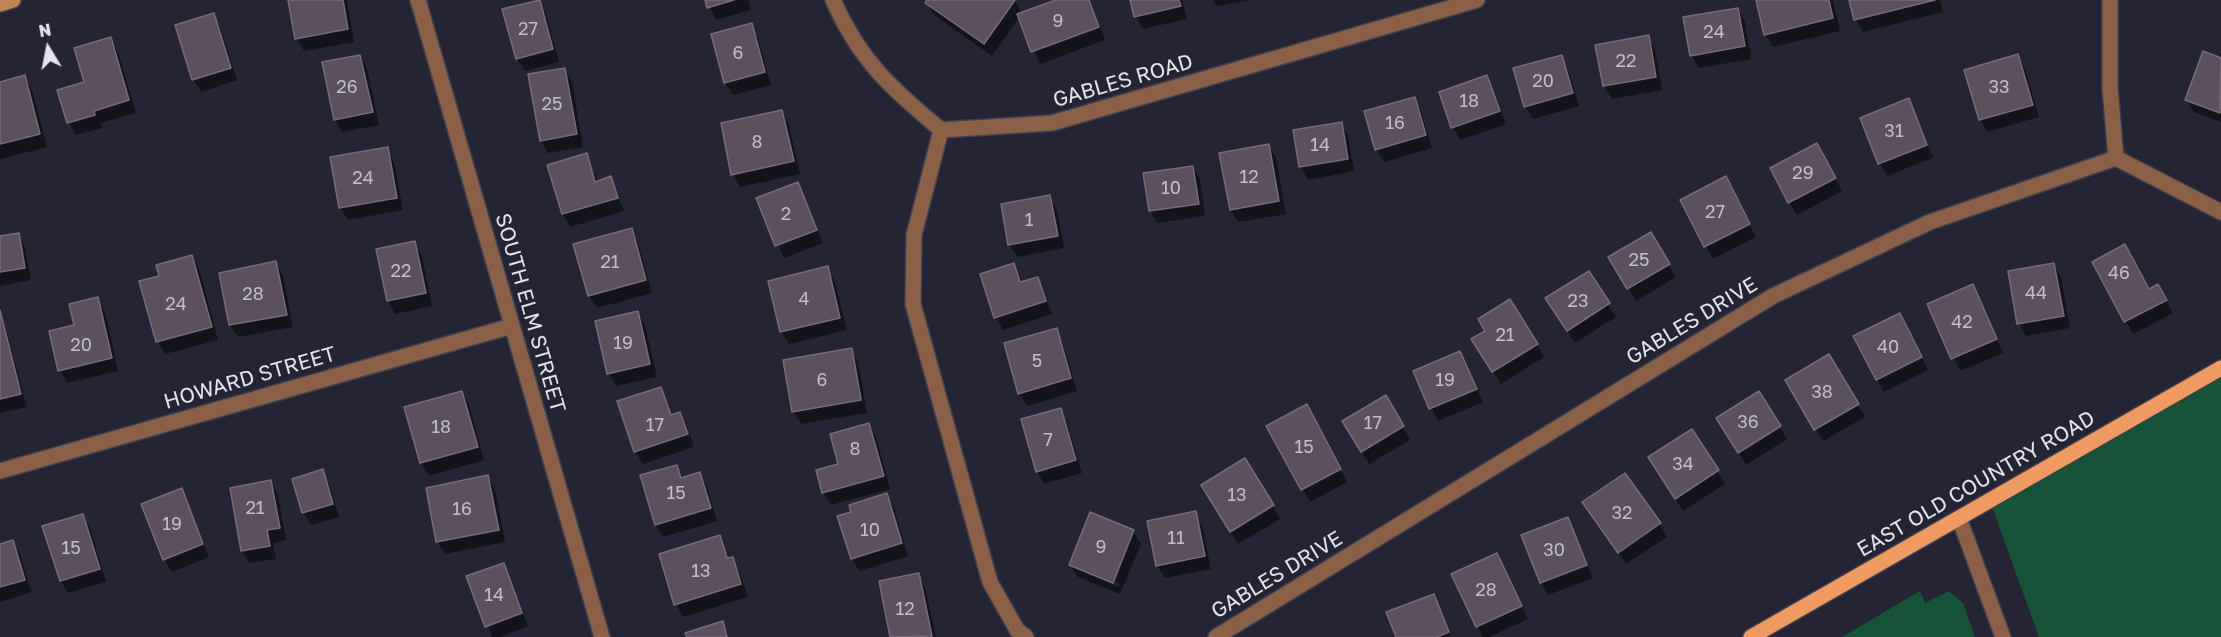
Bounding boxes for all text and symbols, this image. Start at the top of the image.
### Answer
house number: 9 [1053,10,1063,32]
north arrow [18,18,78,78]
house number: 27 [518,18,538,40]
text: N [37,19,53,41]
house number: 24 [1703,21,1725,43]
house number: 6 [733,42,743,64]
street label: GABLES ROAD [1050,49,1196,113]
house number: 22 [1616,50,1636,72]
house number: 20 [1532,70,1554,92]
house number: 26 [336,76,358,98]
house number: 33 [1988,76,2010,98]
house number: 18 [1459,90,1479,112]
house number: 25 [542,93,562,115]
house number: 16 [1385,112,1405,134]
house number: 31 [1884,120,1904,142]
house number: 8 [752,131,762,153]
house number: 14 [1310,134,1330,156]
house number: 29 [1792,162,1814,184]
house number: 12 [1239,166,1259,188]
house number: 24 [352,167,374,189]
house number: 10 [1161,177,1181,199]
house number: 27 [1705,201,1725,223]
house number: 2 [781,203,791,225]
house number: 1 [1025,209,1033,231]
street label: SOUTH ELM STREET [489,211,571,415]
house number: 25 [1629,249,1649,271]
house number: 21 [600,251,620,273]
house number: 22 [391,260,411,282]
house number: 46 [2108,262,2130,284]
street label: GABLES DRIVE [1622,272,1762,370]
house number: 44 [2025,282,2047,304]
house number: 28 [242,283,264,305]
house number: 4 [799,288,809,310]
house number: 23 [1568,290,1588,312]
house number: 24 [165,293,187,315]
house number: 42 [1951,311,1973,333]
house number: 21 [1495,324,1515,346]
house number: 19 [613,332,633,354]
house number: 20 [70,334,92,356]
house number: 40 [1877,336,1899,358]
street label: HOWARD STREET [161,341,339,415]
house number: 5 [1032,350,1042,372]
house number: 6 [817,369,827,391]
house number: 19 [1435,369,1455,391]
house number: 38 [1811,381,1833,403]
street label: EAST OLD COUNTRY ROAD [1853,406,2099,562]
house number: 36 [1737,411,1759,433]
house number: 17 [1364,412,1382,434]
house number: 17 [646,414,664,436]
house number: 18 [431,416,451,438]
house number: 7 [1043,429,1053,451]
house number: 15 [1294,436,1314,458]
house number: 8 [850,438,860,460]
house number: 34 [1672,453,1694,475]
house number: 15 [666,482,686,504]
house number: 13 [1227,484,1247,506]
house number: 21 [245,497,265,519]
house number: 16 [452,498,472,520]
house number: 32 [1612,502,1632,524]
house number: 19 [162,513,182,535]
house number: 10 [860,519,880,541]
street label: GABLES DRIVE [1207,526,1347,624]
house number: 11 [1167,527,1185,549]
house number: 9 [1096,536,1106,558]
house number: 15 [61,537,81,559]
house number: 30 [1543,539,1565,561]
house number: 13 [691,560,711,582]
house number: 28 [1475,579,1497,601]
house number: 14 [484,584,504,606]
house number: 12 [895,598,915,620]

